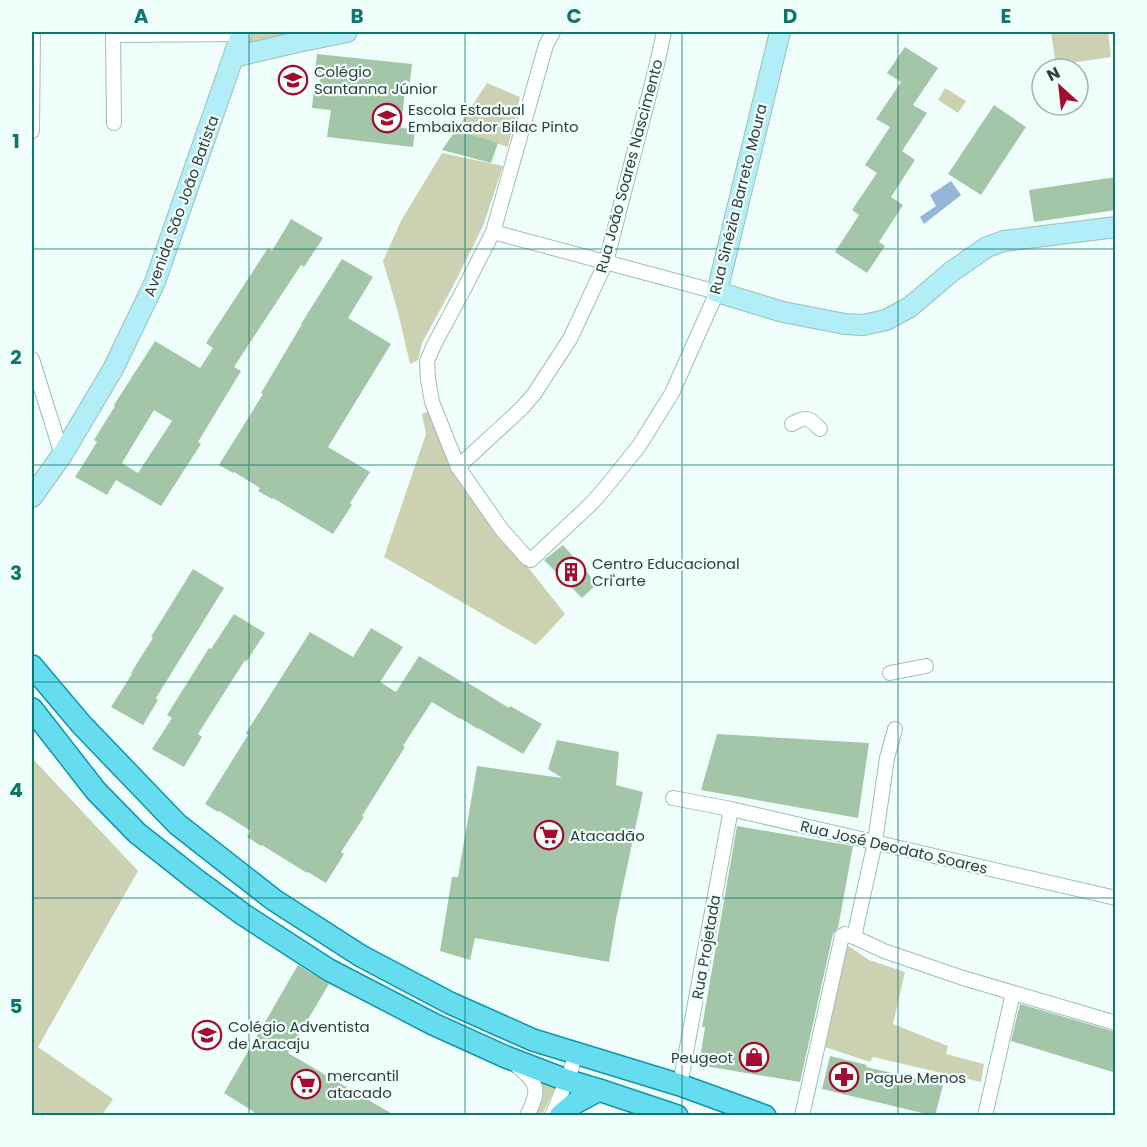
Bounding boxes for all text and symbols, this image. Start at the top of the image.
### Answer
text: A [134,2,149,30]
text: B [350,2,364,30]
text: C [566,2,582,30]
text: D [783,2,797,30]
text: E [1001,2,1011,30]
street label: Rua João Soares Nascimento [590,57,668,275]
north arrow [1030,57,1090,117]
place label: Colégio Santanna Júnior [314,61,438,99]
text: N [1043,61,1064,87]
school or university icon: Colégio Santanna Júnior [277,64,309,96]
place label: Escola Estadual Embaixador Bilac Pinto [408,99,579,137]
school or university icon: Escola Estadual Embaixador Bilac Pinto [371,102,403,134]
street label: Rua Sinézia Barreto Moura [704,102,772,296]
street label: Avenida São João Batista [138,113,224,299]
text: 1 [12,127,20,155]
text: 2 [10,343,22,371]
place label: Centro Educacional Cri'arte [592,553,740,591]
building icon: Centro Educacional Cri'arte [555,556,587,588]
text: 3 [10,559,22,587]
text: 4 [9,776,23,804]
street label: Rua José Deodato Soares [798,815,990,879]
supermarket icon: Atacadão [533,819,565,851]
place label: Atacadão [570,825,645,846]
street label: Rua Projetada [686,893,726,1001]
text: 5 [10,992,23,1020]
place label: Colégio Adventista de Aracaju [228,1016,370,1054]
school or university icon: Colégio Adventista de Aracaju [191,1019,223,1051]
shop icon: Peugeot [738,1041,770,1073]
place label: Peugeot [671,1047,733,1068]
pharmacy icon: Pague Menos [828,1061,860,1093]
place label: mercantil atacado [327,1065,399,1103]
place label: Pague Menos [865,1067,966,1088]
supermarket icon: mercantil atacado [290,1068,322,1100]

